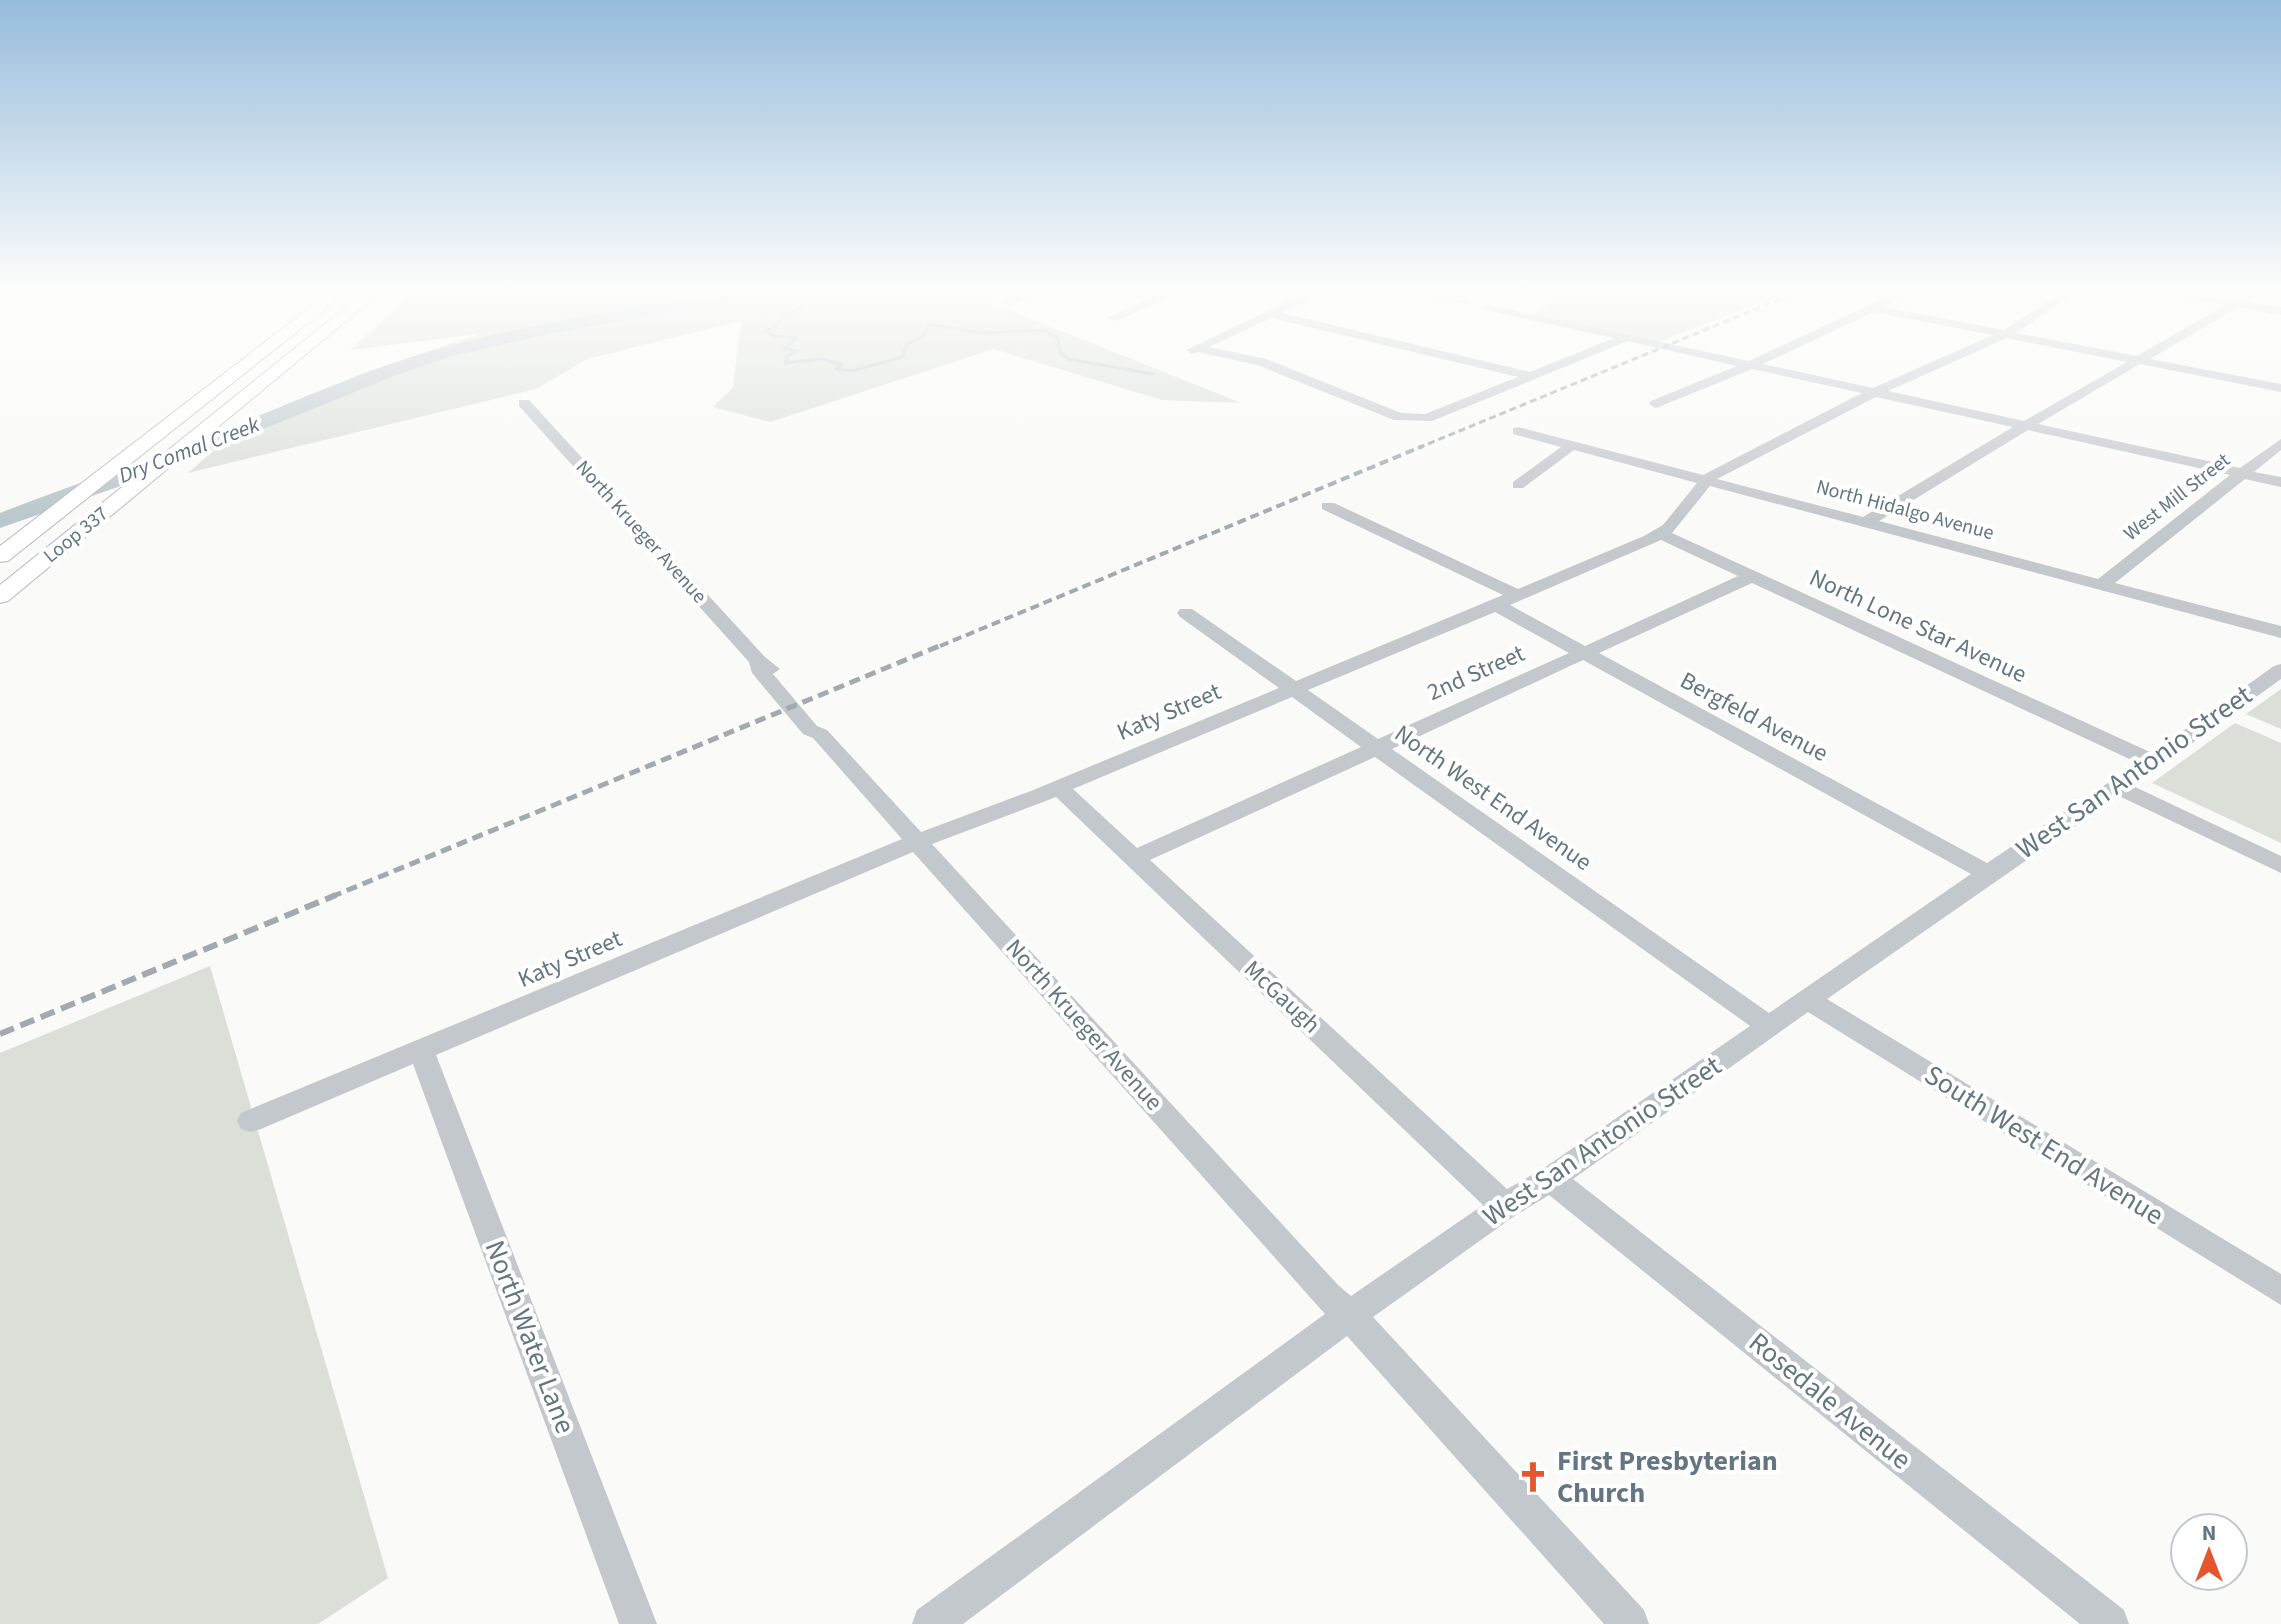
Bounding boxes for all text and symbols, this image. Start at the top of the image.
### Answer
water label: Dry Comal Creek [114,408,265,492]
street label: West Mill Street [2118,446,2236,547]
street label: North Krueger Avenue [569,454,713,610]
street label: North Hidalgo Avenue [1813,473,1997,547]
street label: Loop 337 [38,500,114,570]
street label: North Lone Star Avenue [1804,560,2032,692]
street label: 2nd Street [1422,636,1530,710]
street label: Bergfeld Avenue [1674,663,1834,771]
street label: Katy Street [1112,674,1226,750]
street label: West San Antonio Street [2008,675,2261,869]
street label: North West End Avenue [1387,717,1599,879]
street label: Katy Street [513,921,627,997]
street label: North Krueger Avenue [997,931,1171,1119]
street label: McGaugh [1236,952,1328,1042]
street label: West San Antonio Street [1475,1046,1730,1236]
street label: South West End Avenue [1917,1055,2171,1235]
street label: North Water Lane [475,1235,585,1439]
street label: Rosedale Avenue [1740,1323,1920,1479]
place label: First Presbyterian Church [1557,1441,1778,1513]
church icon: First Presbyterian Church [1516,1460,1550,1494]
north arrow [2169,1512,2249,1592]
text: N [2202,1517,2216,1549]

